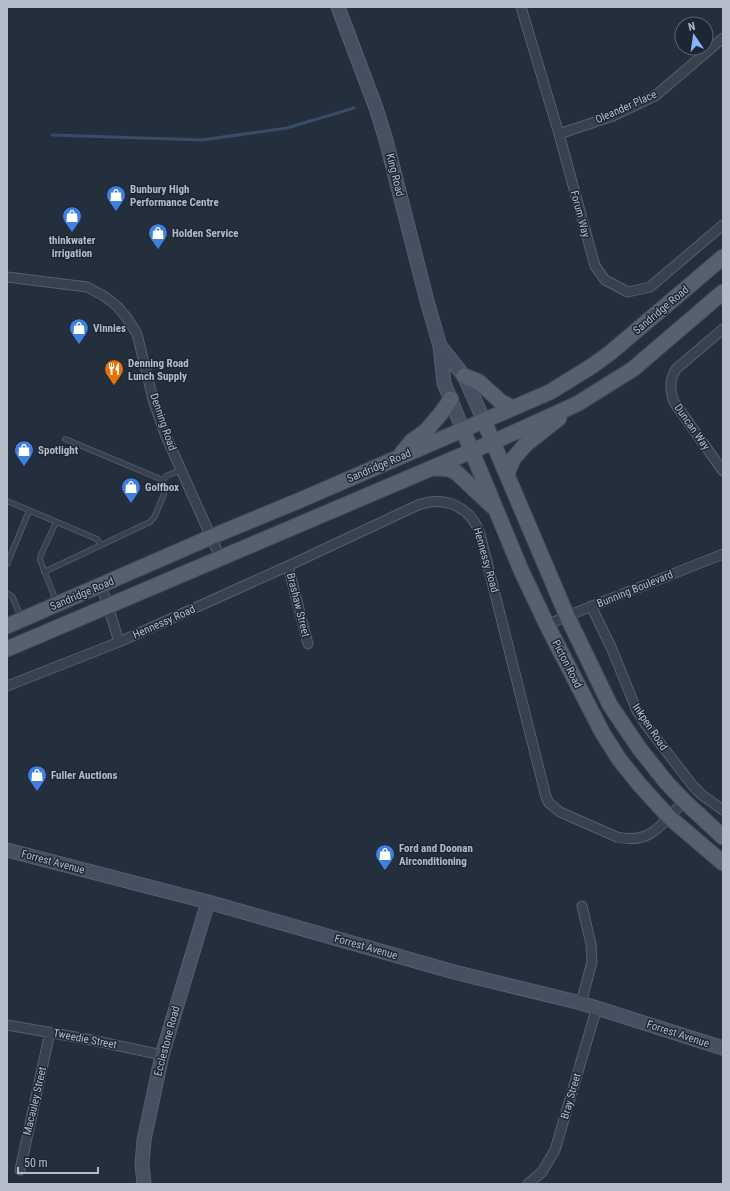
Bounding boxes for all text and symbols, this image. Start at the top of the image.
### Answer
north arrow [674,16,714,56]
text: N [687,20,697,34]
street label: Oleander Place [593,88,659,126]
street label: King Road [383,152,407,198]
place label: Bunbury High Performance Centre [130,183,219,209]
shop icon: Bunbury High Performance Centre [105,184,127,212]
street label: Forum Way [567,189,593,239]
shop icon: thinkwater irrigation [61,205,83,233]
shop icon: Holden Service [147,222,169,250]
place label: Holden Service [172,227,239,240]
place label: thinkwater irrigation [49,234,96,260]
street label: Sandridge Road [631,283,691,337]
shop icon: Vinnies [68,317,90,345]
place label: Vinnies [93,322,126,335]
place label: Denning Road Lunch Supply [128,357,189,383]
restaurant icon: Denning Road Lunch Supply [103,358,125,386]
street label: Denning Road [147,392,179,452]
street label: Duncan Way [671,402,713,453]
shop icon: Spotlight [13,439,35,467]
place label: Spotlight [38,444,79,457]
street label: Sandridge Road [345,447,413,485]
shop icon: Golfbox [120,476,142,504]
place label: Golfbox [145,481,179,494]
street label: Hennessy Road [471,526,501,594]
street label: Bunning Boulevard [595,568,675,610]
street label: Brashaw Street [284,572,312,638]
street label: Sandridge Road [48,575,116,613]
street label: Hennessy Road [131,602,197,642]
street label: Picton Road [549,638,585,690]
street label: Inkpen Road [630,701,670,753]
shop icon: Fuller Auctions [26,764,48,792]
place label: Fuller Auctions [51,769,118,782]
place label: Ford and Doonan Airconditioning [399,842,473,868]
shop icon: Ford and Doonan Airconditioning [374,843,396,871]
street label: Forrest Avenue [20,847,86,877]
street label: Forrest Avenue [333,932,399,962]
street label: Ecclestone Road [151,1005,183,1077]
street label: Forrest Avenue [645,1018,711,1050]
street label: Tweedie Street [52,1026,118,1052]
street label: Macauley Street [21,1066,49,1136]
street label: Bray Street [558,1072,584,1120]
scale bar [18,1149,98,1175]
text: 50 m [24,1156,48,1170]

